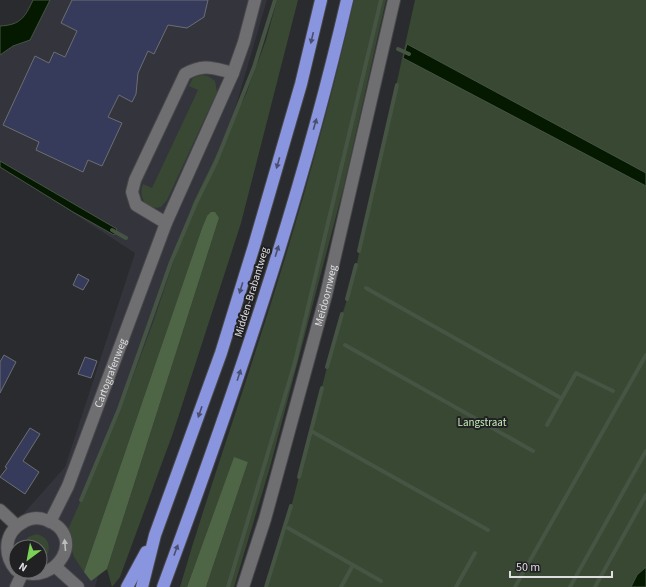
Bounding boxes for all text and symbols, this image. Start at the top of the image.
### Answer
one-way arrow [308,32,314,44]
one-way arrow [312,118,318,130]
one-way arrow [275,158,281,170]
street label: Midden-Brabantweg [231,245,272,339]
one-way arrow [274,245,280,257]
street label: Meidoornweg [311,263,341,328]
one-way arrow [238,282,244,294]
street label: Cartografenweg [91,336,131,410]
one-way arrow [236,369,242,381]
one-way arrow [197,406,203,418]
park label: Langstraat [458,415,507,430]
north arrow [8,539,48,579]
one-way arrow [62,539,69,551]
one-way arrow [174,544,180,556]
scale bar [510,553,612,579]
text: N [16,559,30,575]
text: 50 m [516,559,540,576]

